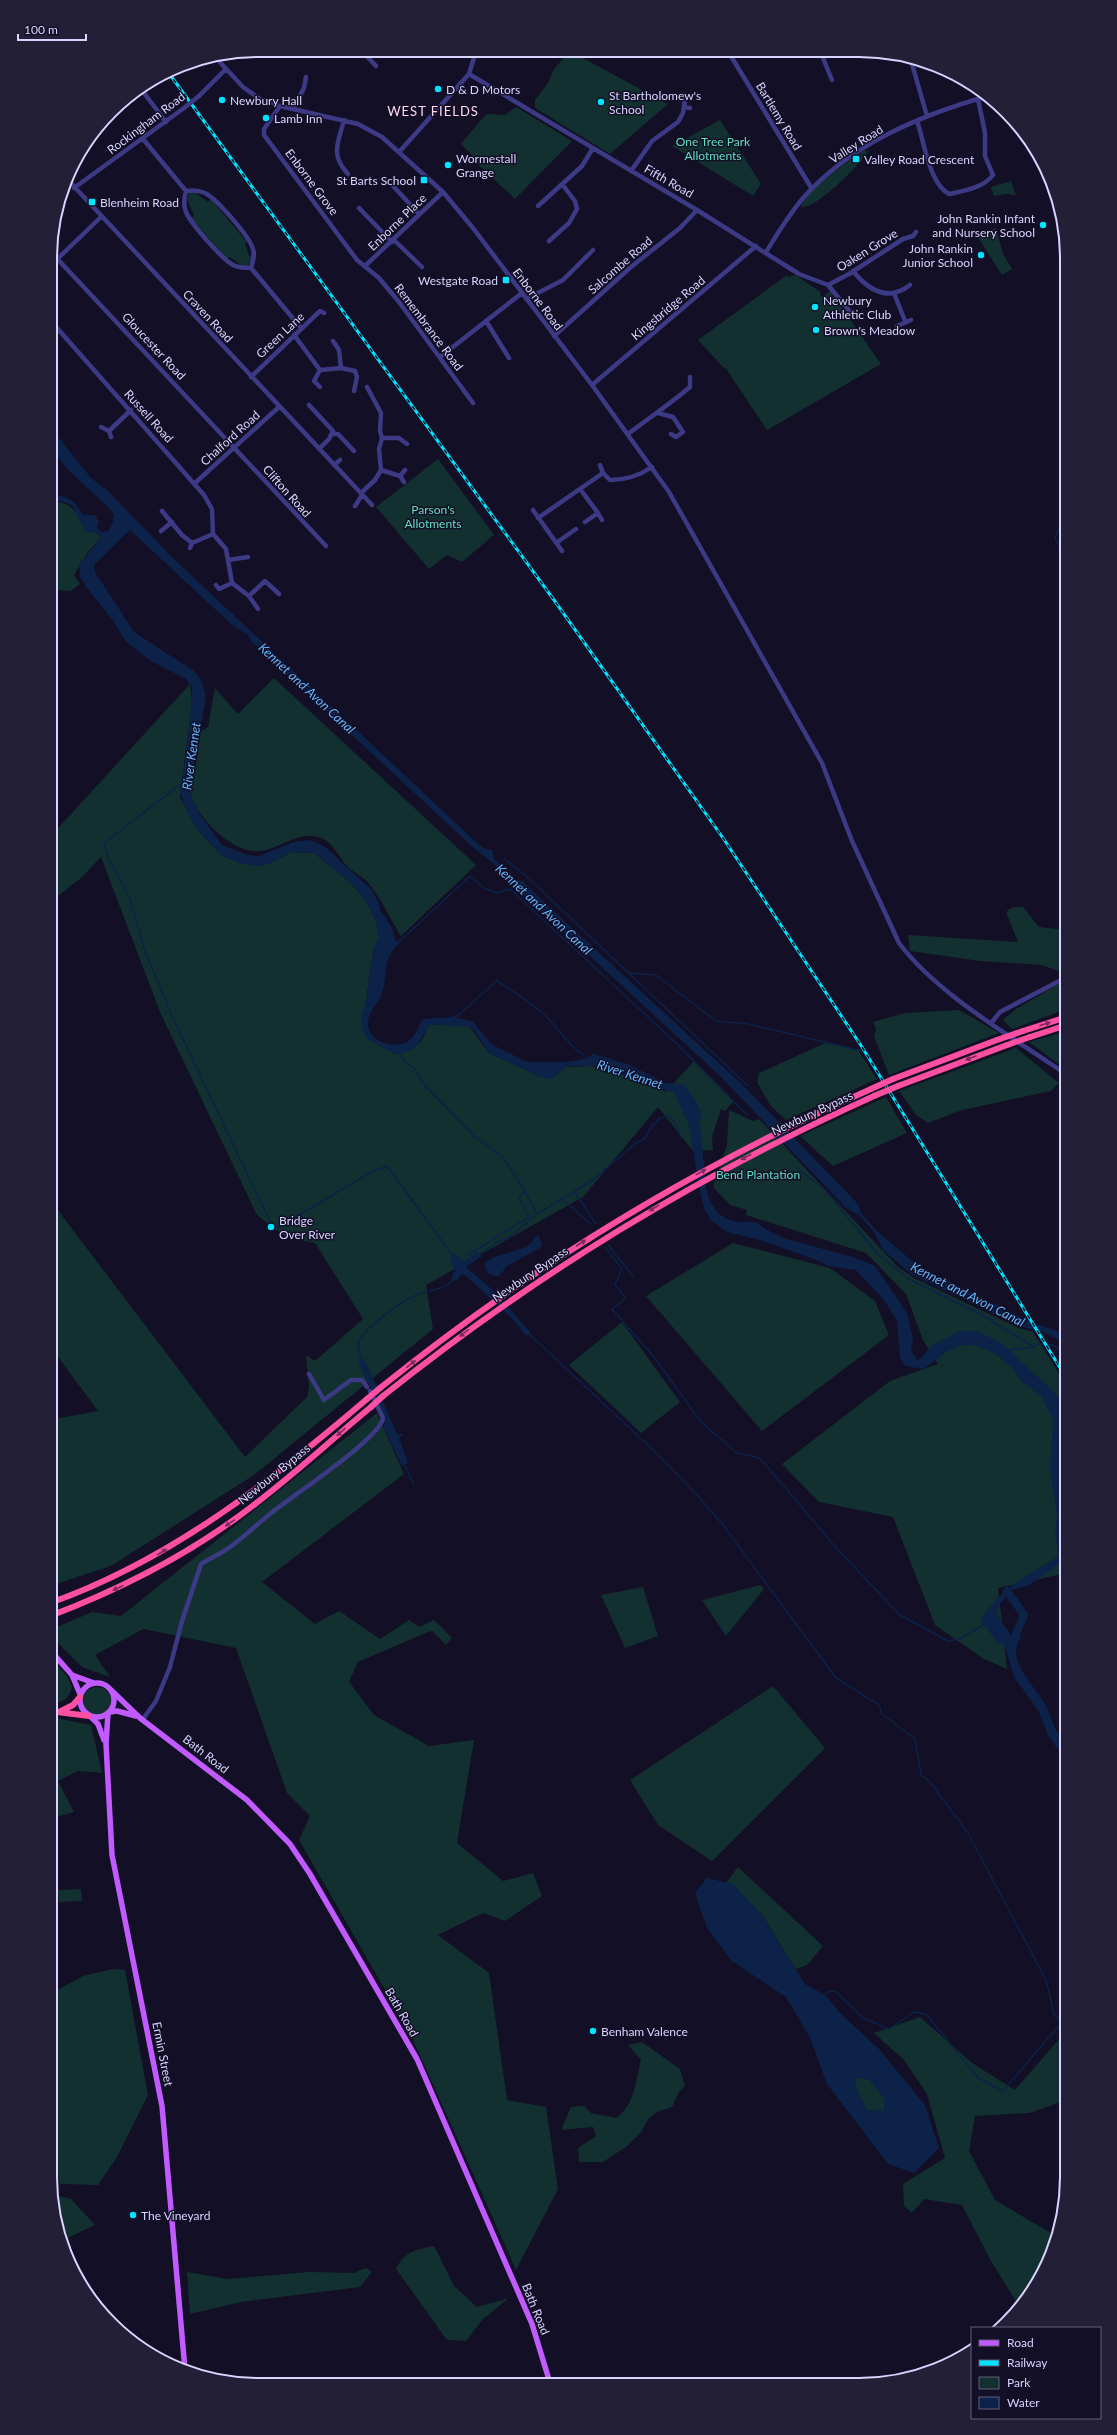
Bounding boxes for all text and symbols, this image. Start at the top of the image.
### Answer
scale bar [18,16,86,42]
text: 100 m [24,22,58,37]
street label: Bartlemy Road [753,79,805,153]
place label: D & D Motors [446,82,520,97]
marker: D & D Motors [433,84,443,94]
place label: St Bartholomew's School [609,88,701,117]
street label: Rockingham Road [104,89,188,157]
place label: Newbury Hall [230,93,302,108]
marker: Newbury Hall [217,95,227,105]
marker: St Bartholomew's School [596,97,606,107]
district label: WEST FIELDS [387,103,479,119]
place label: Lamb Inn [274,111,322,126]
marker: Lamb Inn [261,113,271,123]
street label: Valley Road [826,122,886,166]
park label: One Tree Park Allotments [676,134,751,163]
street label: Enborne Grove [282,146,342,218]
place label: Wormestall Grange [456,151,516,180]
place label: Valley Road Crescent [864,152,975,167]
marker: Valley Road Crescent [851,154,861,164]
marker: Wormestall Grange [443,160,453,170]
street label: Fifth Road [642,161,696,201]
place label: St Barts School [336,173,416,188]
marker: St Barts School [419,175,429,185]
street label: Enborne Place [365,190,429,254]
place label: Blenheim Road [100,195,179,210]
marker: Blenheim Road [87,197,97,207]
place label: John Rankin Infant and Nursery School [932,211,1036,240]
marker: John Rankin Infant and Nursery School [1038,220,1048,230]
street label: Oaken Grove [834,225,900,275]
street label: Salcombe Road [585,233,655,297]
place label: John Rankin Junior School [902,241,973,270]
marker: John Rankin Junior School [976,250,986,260]
street label: Enborne Road [510,265,566,333]
place label: Westgate Road [418,273,498,288]
street label: Kingsbridge Road [628,273,708,343]
marker: Westgate Road [501,275,511,285]
street label: Remembrance Road [391,281,467,373]
street label: Craven Road [180,286,236,346]
place label: Newbury Athletic Club [823,293,892,322]
marker: Newbury Athletic Club [810,302,820,312]
street label: Gloucester Road [119,309,189,383]
street label: Green Lane [253,309,307,361]
place label: Brown's Meadow [824,323,916,338]
marker: Brown's Meadow [811,325,821,335]
street label: Russell Road [121,386,177,446]
street label: Chalford Road [197,407,263,469]
street label: Clifton Road [260,462,314,520]
park label: Parson's Allotments [404,502,462,531]
water label: Kennet and Avon Canal [255,639,359,737]
water label: River Kennet [178,721,204,791]
water label: Kennet and Avon Canal [492,860,596,958]
one-way arrow [1039,1021,1051,1027]
water label: River Kennet [595,1056,665,1092]
one-way arrow [964,1056,976,1062]
street label: Newbury Bypass [769,1088,855,1138]
one-way arrow [740,1154,752,1160]
park label: Bend Plantation [716,1167,800,1182]
one-way arrow [695,1168,707,1175]
one-way arrow [648,1205,660,1212]
place label: Bridge Over River [279,1213,336,1242]
marker: Bridge Over River [266,1222,276,1232]
one-way arrow [576,1239,586,1247]
street label: Newbury Bypass [489,1243,571,1305]
water label: Kennet and Avon Canal [908,1258,1028,1330]
one-way arrow [459,1329,470,1338]
one-way arrow [405,1359,416,1368]
one-way arrow [336,1427,346,1436]
street label: Newbury Bypass [235,1440,313,1508]
one-way arrow [225,1519,235,1527]
one-way arrow [156,1548,168,1555]
one-way arrow [112,1585,123,1591]
street label: Bath Road [180,1731,232,1777]
street label: Bath Road [382,1985,422,2039]
street label: Ermin Street [149,2021,177,2088]
place label: Benham Valence [601,2024,688,2039]
marker: Benham Valence [588,2026,598,2036]
place label: The Vineyard [141,2208,210,2223]
marker: The Vineyard [128,2210,138,2220]
street label: Bath Road [519,2281,553,2337]
legend [971,2327,1101,2419]
text: Road [1007,2335,1034,2350]
text: Railway [1007,2355,1048,2370]
text: Park [1007,2375,1031,2390]
text: Water [1007,2395,1040,2410]

